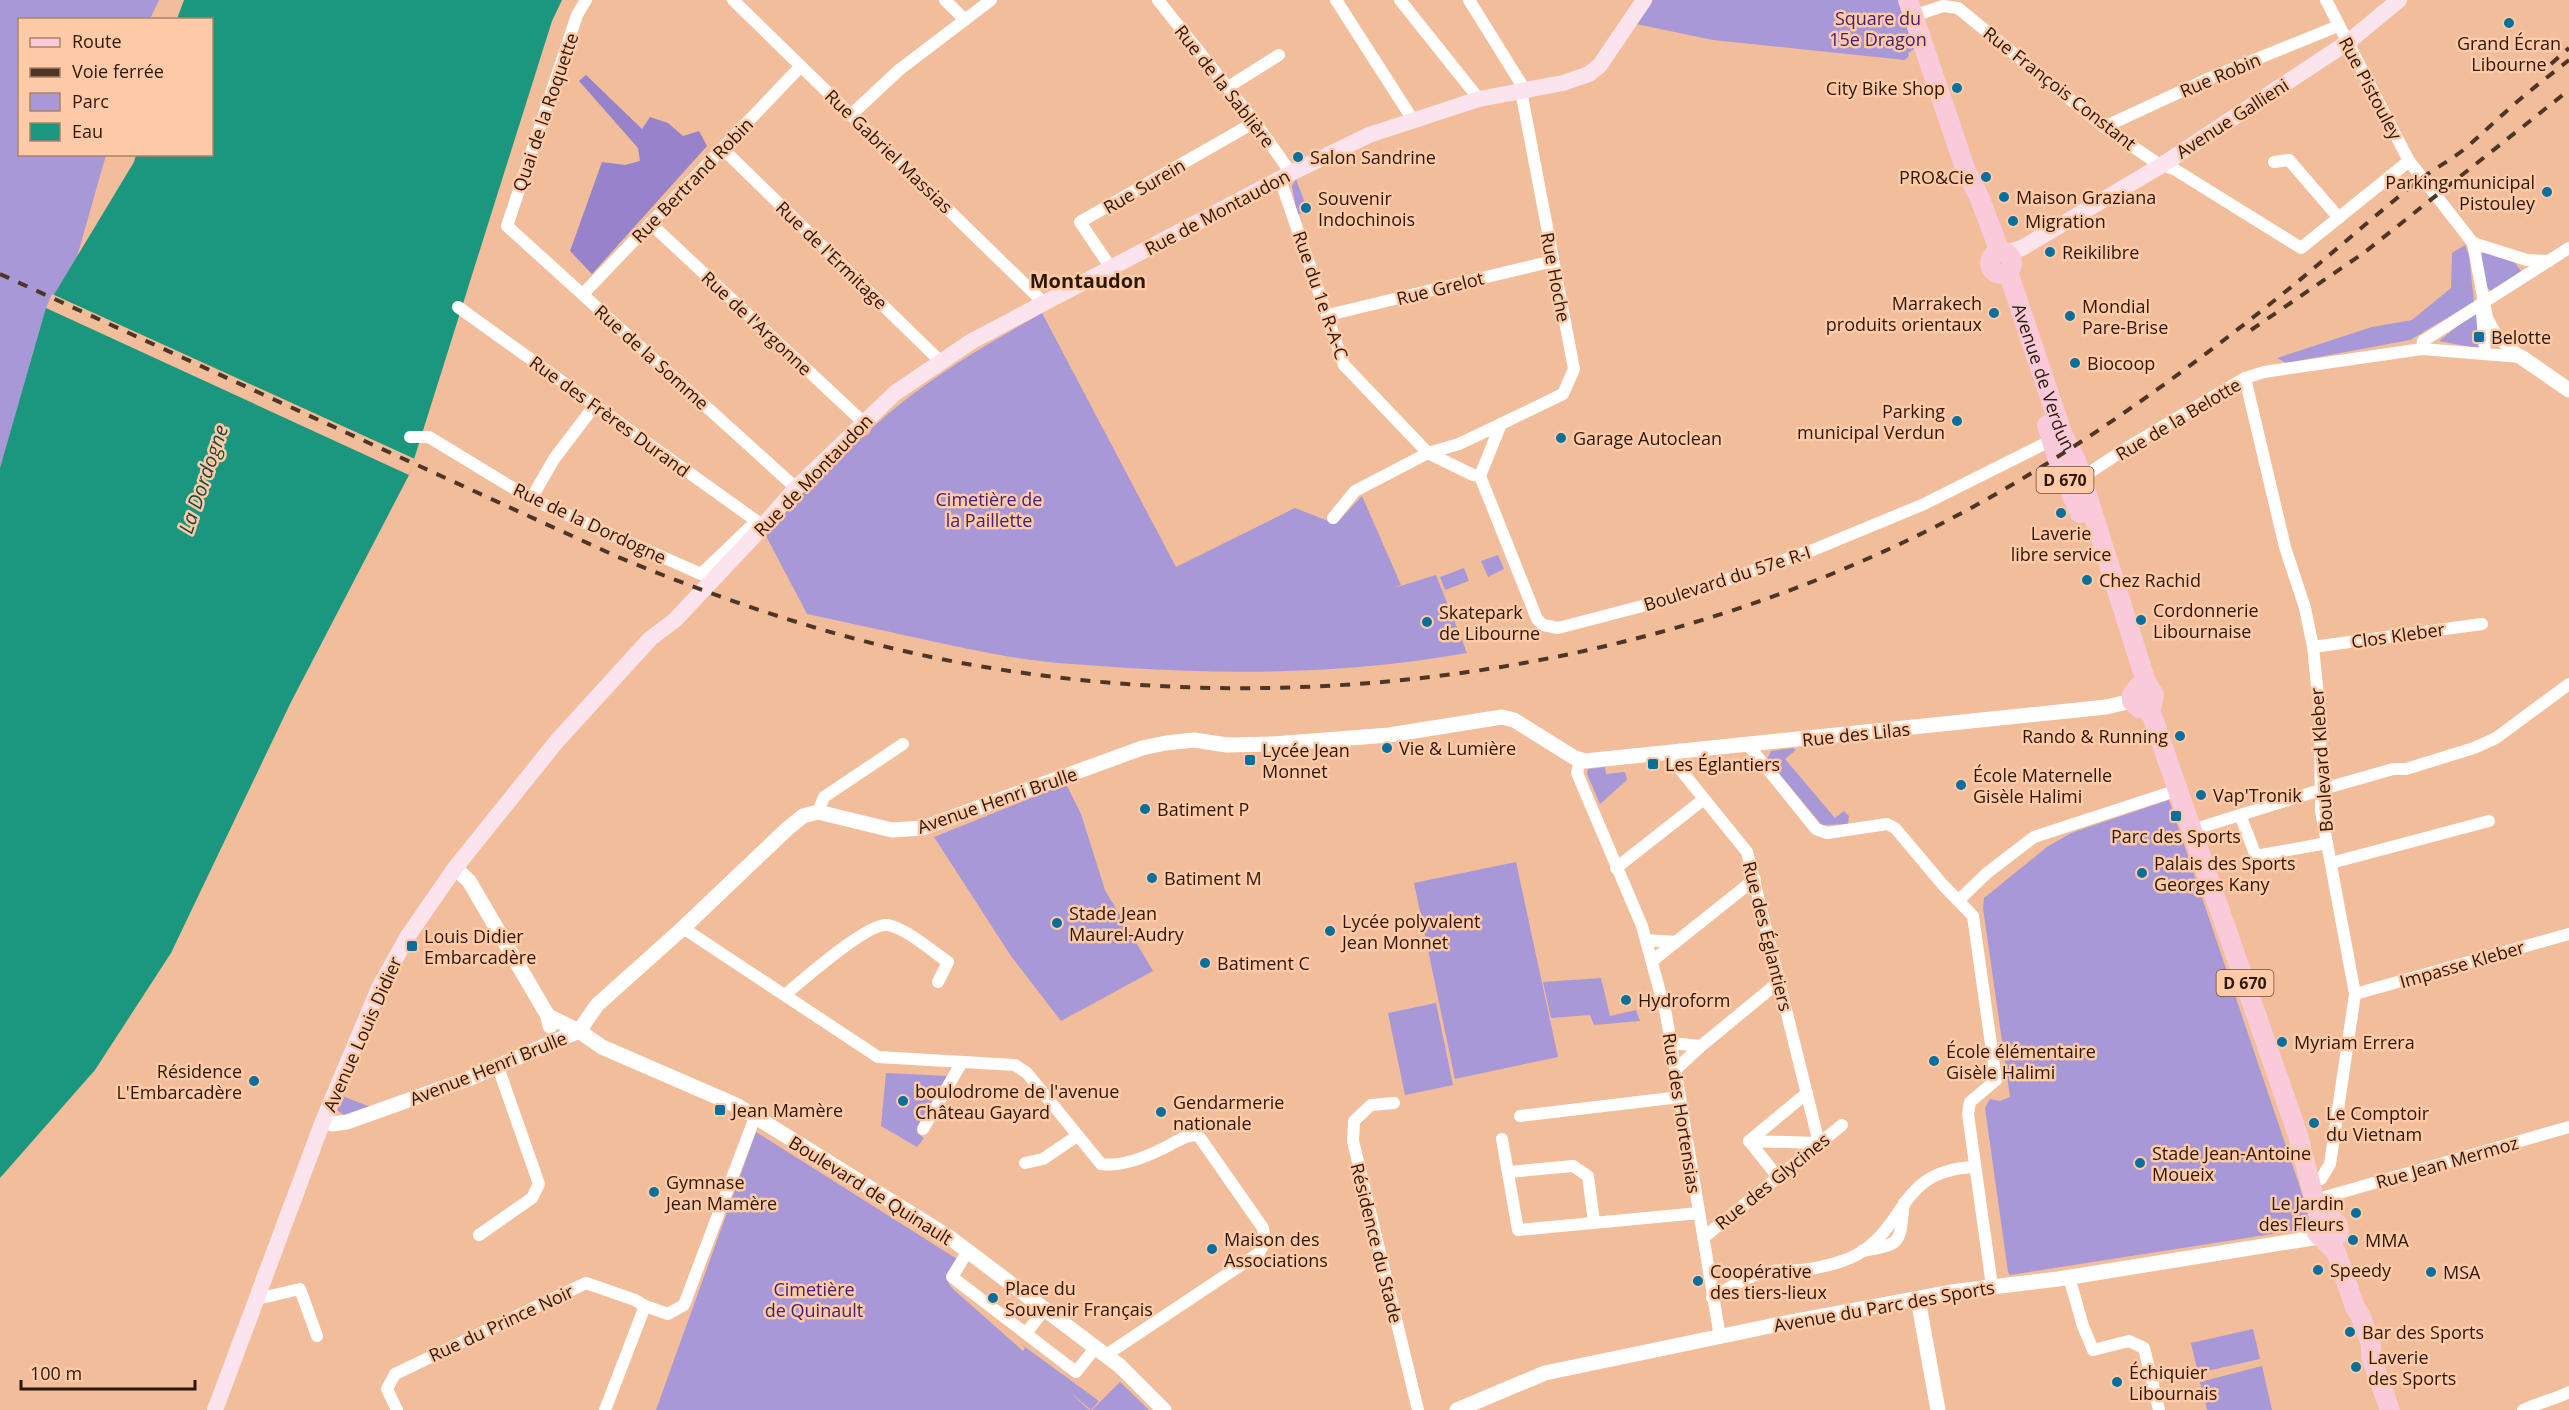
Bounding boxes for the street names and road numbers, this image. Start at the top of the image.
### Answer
street label: Rue de la Sablière [1170,20,1280,152]
street label: Rue François Constant [1979,21,2141,155]
street label: Quai de la Roquette [507,29,583,195]
street label: Rue Pistouley [2334,33,2409,144]
street label: Rue Robin [2176,47,2264,103]
street label: Avenue Gallieni [2171,73,2293,163]
street label: Rue Gabriel Massias [820,84,958,218]
street label: Rue Bertrand Robin [626,112,758,248]
street label: Rue Surein [1099,153,1189,219]
street label: Rue de Montaudon [1140,164,1294,260]
street label: Rue de l'Ermitage [771,196,893,314]
street label: Rue du 1e R-A-C [1288,228,1354,362]
street label: Rue Hoche [1536,230,1576,324]
street label: Rue de l'Argonne [697,266,817,380]
street label: Rue Grelot [1394,266,1486,310]
street label: Rue de la Somme [590,299,714,415]
street label: Avenue de Verdun [2007,300,2081,455]
street label: Rue des Frères Durand [525,350,695,482]
street label: Rue de la Belotte [2111,372,2245,466]
street label: Rue de Montaudon [748,409,878,541]
road number: D 670 [2036,467,2094,493]
street label: Rue de la Dordogne [510,477,670,569]
street label: Boulevard du 57e R-I [1640,540,1814,616]
street label: Clos Kleber [2350,616,2447,653]
street label: Boulevard Kleber [2304,687,2338,833]
street label: Rue des Lilas [1801,716,1911,752]
street label: Avenue Henri Brulle [914,761,1080,839]
street label: Rue des Églantiers [1738,859,1798,1013]
street label: Impasse Kleber [2397,935,2528,993]
street label: Avenue Louis Didier [317,952,407,1115]
road number: D 670 [2216,970,2274,996]
street label: Avenue Henri Brulle [406,1025,570,1111]
street label: Rue des Hortensias [1657,1031,1707,1195]
street label: Rue des Glycines [1710,1127,1834,1235]
street label: Boulevard de Quinault [785,1130,957,1250]
street label: Rue Jean Mermoz [2373,1130,2521,1194]
street label: Résidence du Stade [1346,1161,1408,1325]
street label: Avenue du Parc des Sports [1772,1275,1996,1337]
street label: Rue du Prince Noir [425,1279,578,1367]

